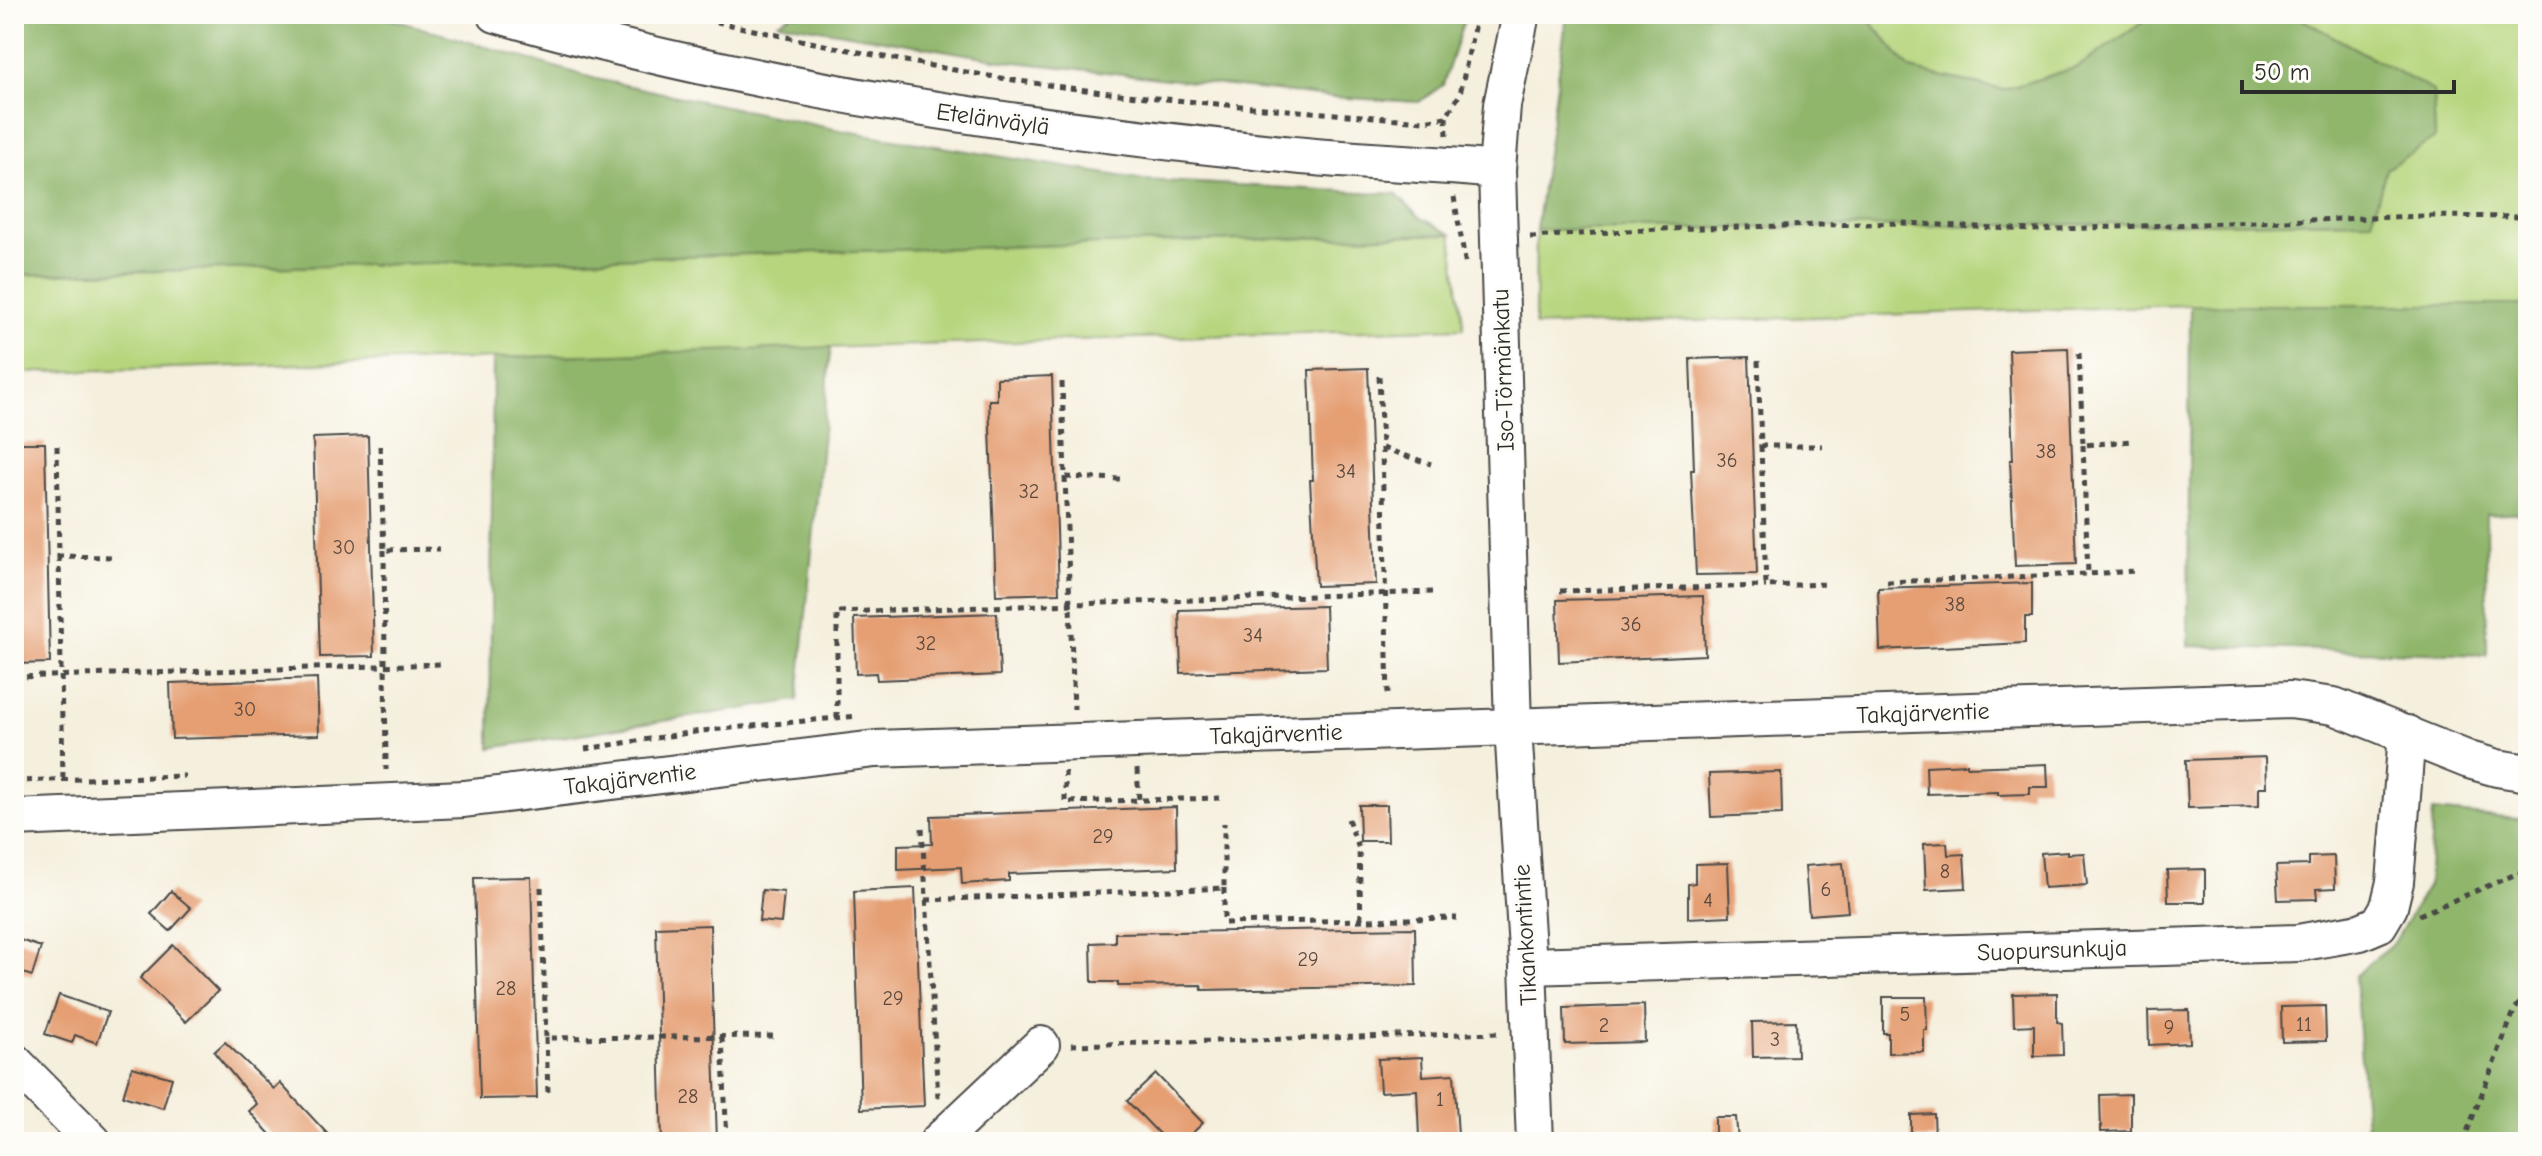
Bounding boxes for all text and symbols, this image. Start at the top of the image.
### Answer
scale bar [2242,44,2454,94]
text: 50 m [2254,58,2310,86]
street label: Etelänväylä [935,97,1051,141]
street label: Iso-Törmänkatu [1486,288,1520,452]
house number: 38 [2036,440,2056,463]
house number: 36 [1717,449,1737,472]
house number: 34 [1336,460,1356,483]
house number: 32 [1019,480,1039,503]
house number: 30 [333,536,355,559]
house number: 38 [1945,593,1965,616]
house number: 36 [1621,613,1641,636]
house number: 34 [1243,624,1263,647]
house number: 32 [916,632,936,655]
street label: Takajärventie [1856,697,1990,729]
house number: 30 [234,698,256,721]
street label: Takajärventie [1209,718,1343,750]
street label: Takajärventie [562,757,698,801]
house number: 29 [1092,825,1114,848]
house number: 8 [1940,860,1950,883]
street label: Tikankontintie [1507,863,1543,1007]
house number: 6 [1821,878,1831,901]
house number: 4 [1703,889,1713,912]
street label: Suopursunkuja [1976,933,2128,967]
house number: 29 [1297,948,1319,971]
house number: 28 [496,977,516,1000]
house number: 29 [882,987,904,1010]
house number: 5 [1900,1003,1910,1026]
house number: 11 [2296,1013,2312,1036]
house number: 2 [1599,1014,1609,1037]
house number: 9 [2164,1016,2174,1039]
house number: 3 [1770,1028,1780,1051]
house number: 28 [678,1085,698,1108]
house number: 1 [1436,1088,1444,1111]

